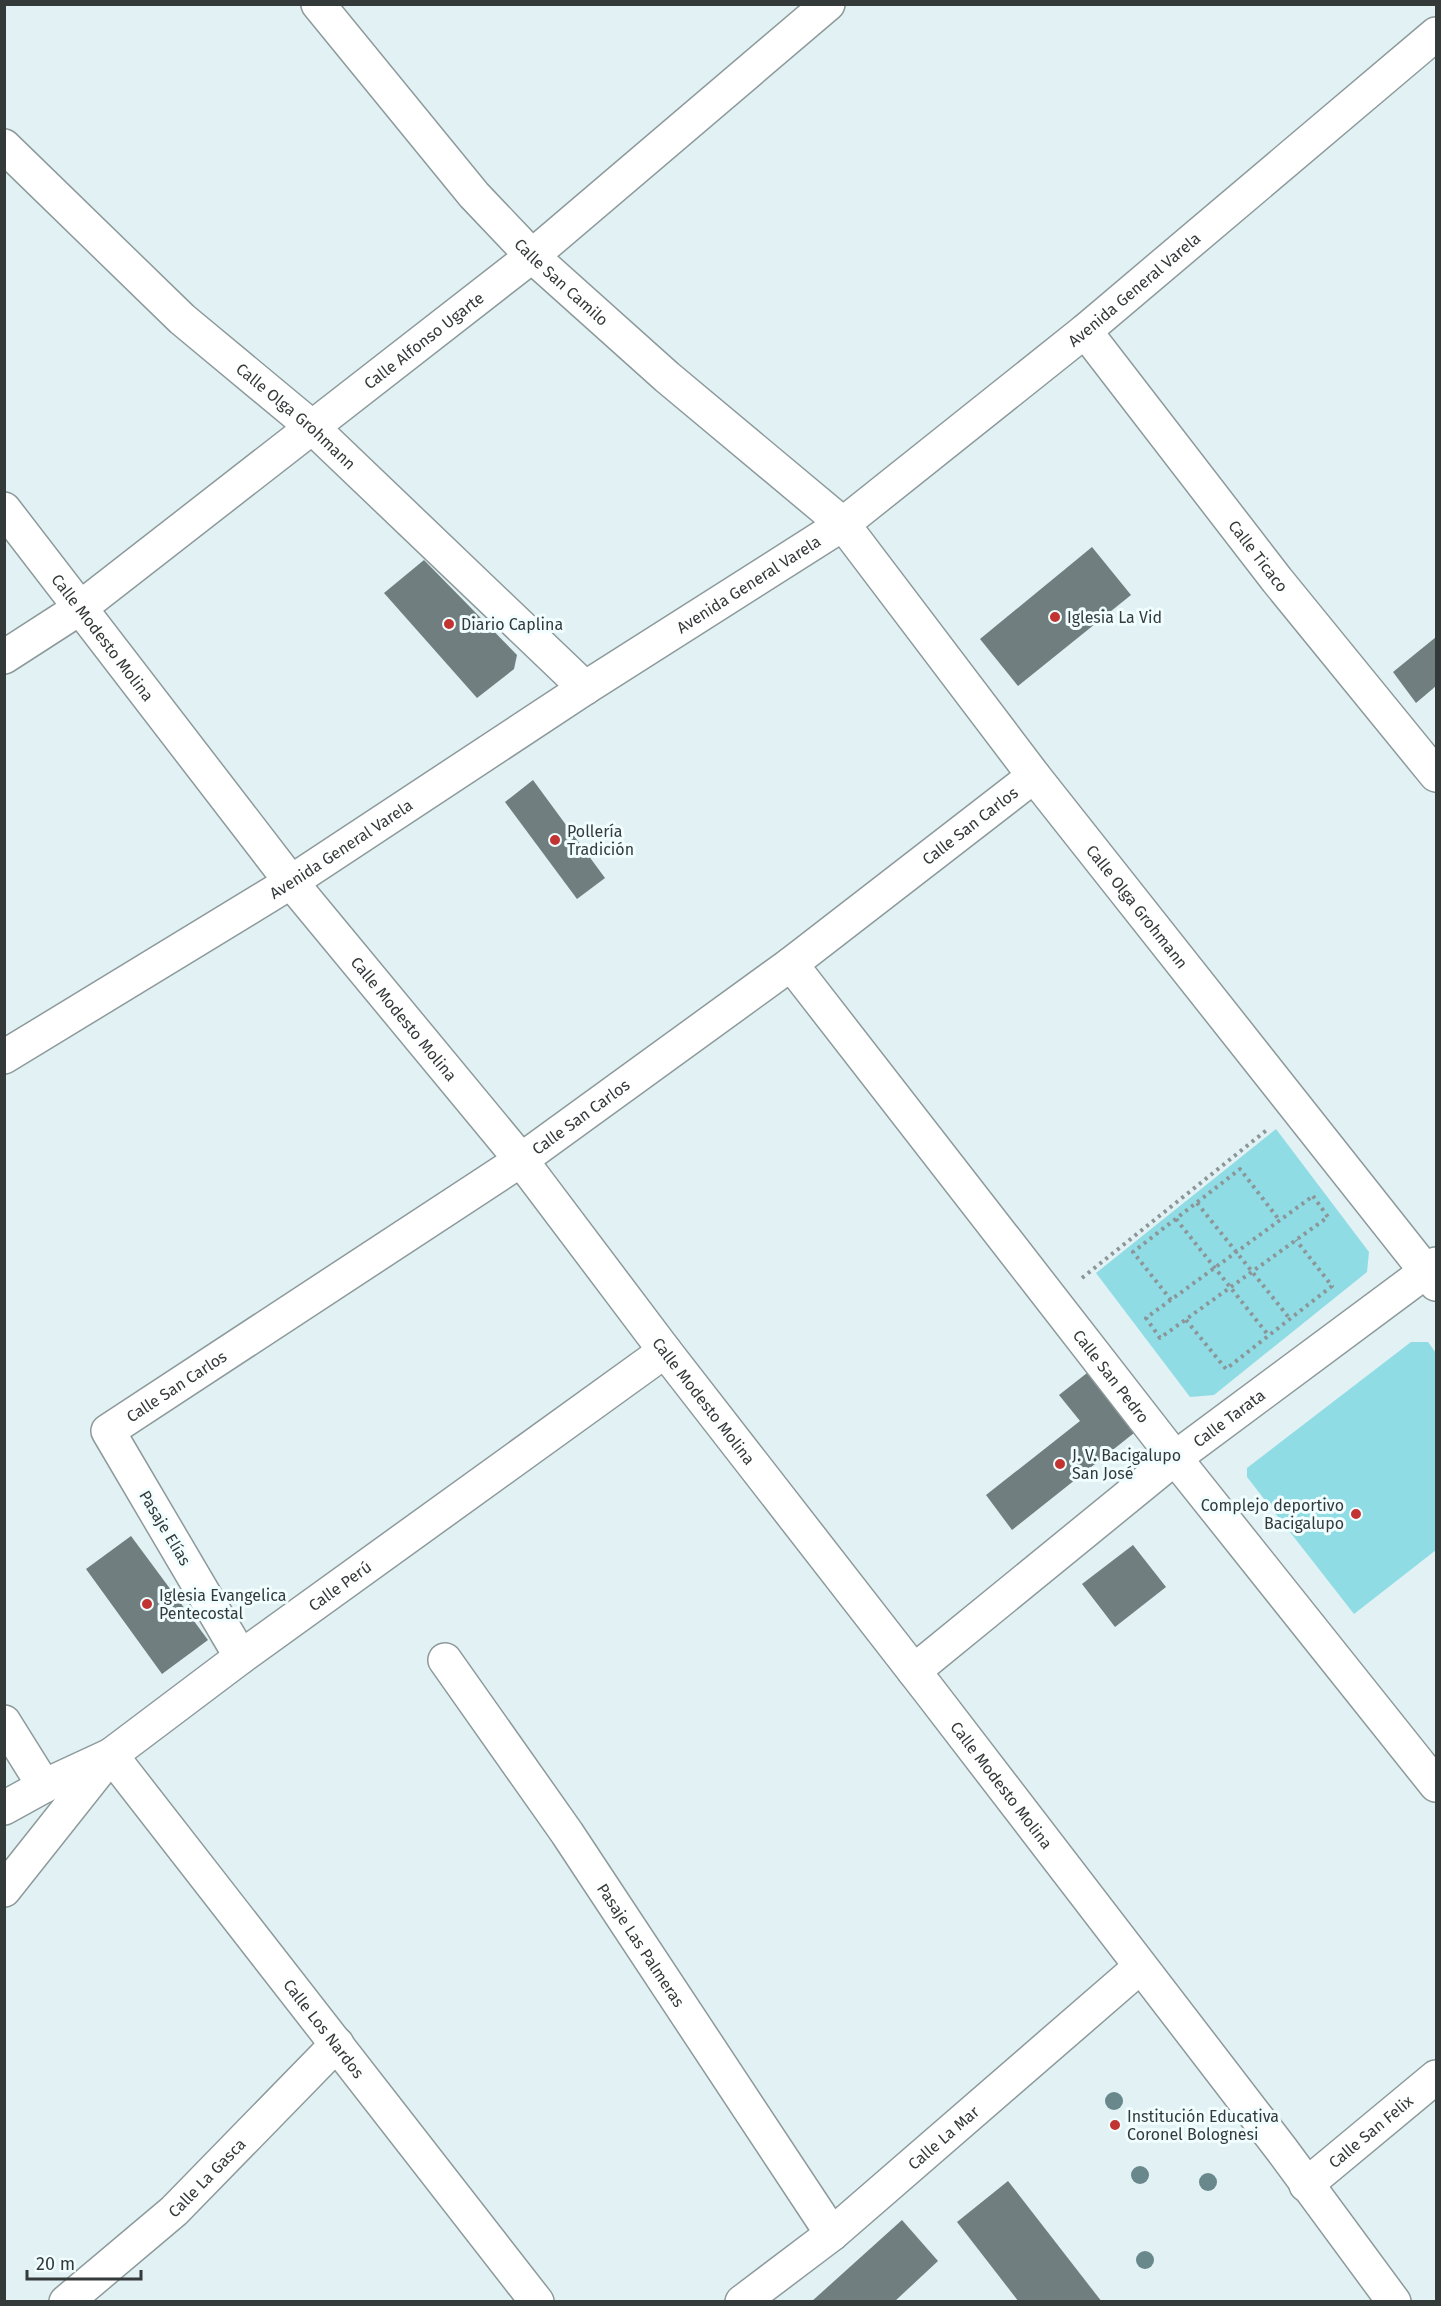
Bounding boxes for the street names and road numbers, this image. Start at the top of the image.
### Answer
street label: Avenida General Varela [1064,228,1204,350]
street label: Calle San Camilo [511,234,612,329]
street label: Calle Alfonso Ugarte [360,288,487,393]
street label: Calle Olga Grohmann [233,359,360,473]
street label: Calle Ticaco [1225,516,1292,595]
street label: Avenida General Varela [673,531,824,637]
street label: Calle Modesto Molina [48,570,158,705]
street label: Calle San Carlos [918,783,1022,869]
street label: Avenida General Varela [266,795,416,902]
street label: Calle Olga Grohmann [1083,841,1192,972]
street label: Calle Modesto Molina [347,953,461,1085]
street label: Calle San Carlos [528,1075,633,1158]
street label: Calle San Pedro [1069,1326,1154,1427]
street label: Calle Modesto Molina [649,1334,759,1468]
street label: Calle San Carlos [123,1346,230,1426]
street label: Calle Tarata [1189,1385,1268,1451]
street label: Pasaje Elías [135,1487,195,1569]
street label: Calle Perú [305,1557,375,1615]
street label: Calle Modesto Molina [947,1718,1057,1853]
street label: Pasaje Las Palmeras [593,1880,689,2010]
street label: Calle Los Nardos [280,1975,368,2082]
street label: Calle San Felix [1325,2091,1417,2172]
street label: Calle La Mar [904,2101,983,2174]
street label: Calle La Gasca [164,2134,249,2221]

